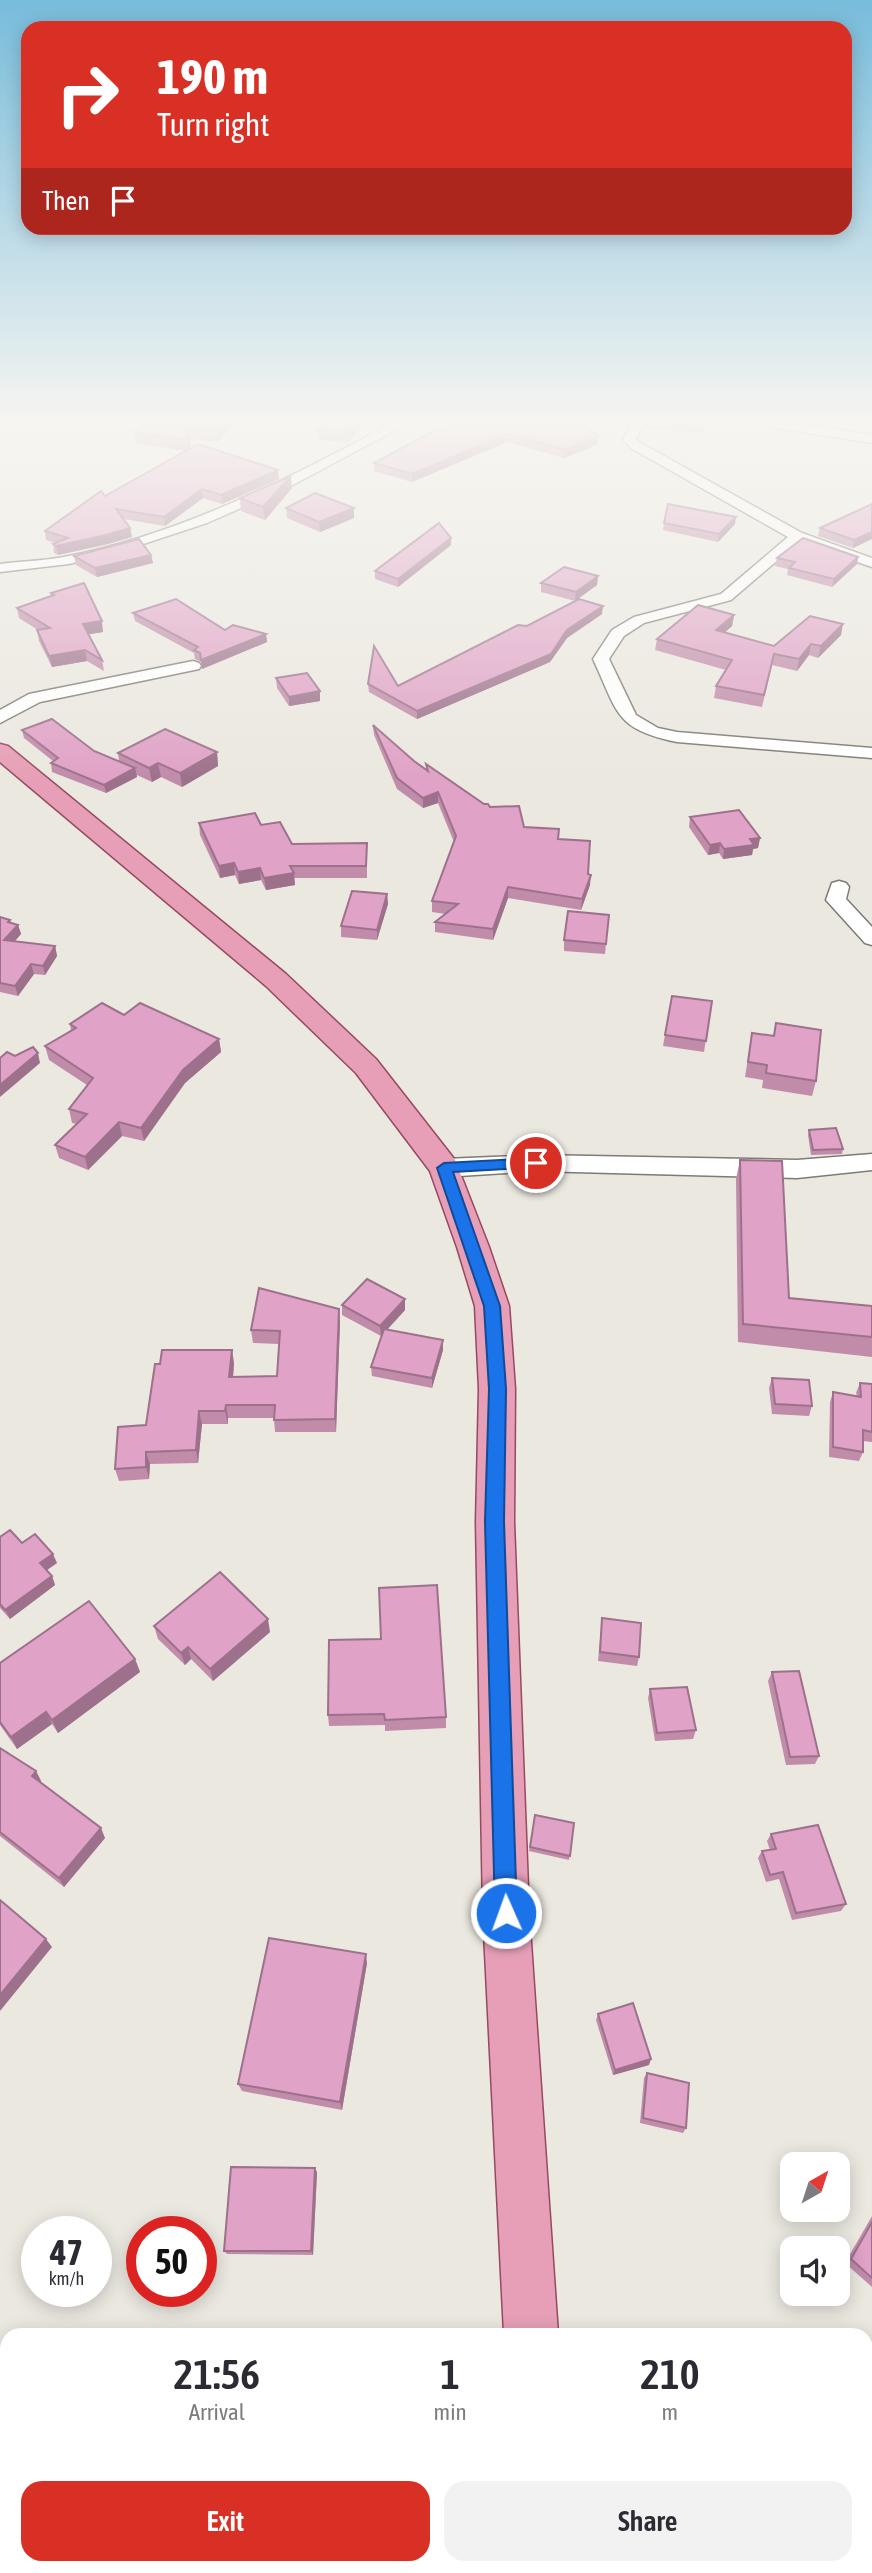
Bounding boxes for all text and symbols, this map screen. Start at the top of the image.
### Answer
text: 190 m [157,48,268,104]
icon: right [42,49,133,140]
text: Turn right [157,106,270,143]
icon: arrive [104,182,142,220]
text: Then [42,186,90,216]
pin [506,1133,566,1193]
icon: arrive [517,1144,555,1182]
position arrow [469,1876,543,1950]
north arrow [780,2152,850,2222]
map controls [780,2152,850,2306]
speed limit sign: 50 [126,2216,217,2307]
text: 47 [50,2232,83,2272]
button: sound [780,2236,850,2306]
text: km/h [49,2268,84,2289]
text: 21:56 [174,2350,260,2398]
text: 1 [440,2350,460,2398]
text: 210 [640,2350,699,2398]
text: Arrival [189,2399,245,2425]
text: min [434,2399,467,2425]
text: m [662,2399,678,2425]
button: Exit [21,2481,430,2561]
button: Share [444,2481,852,2561]

